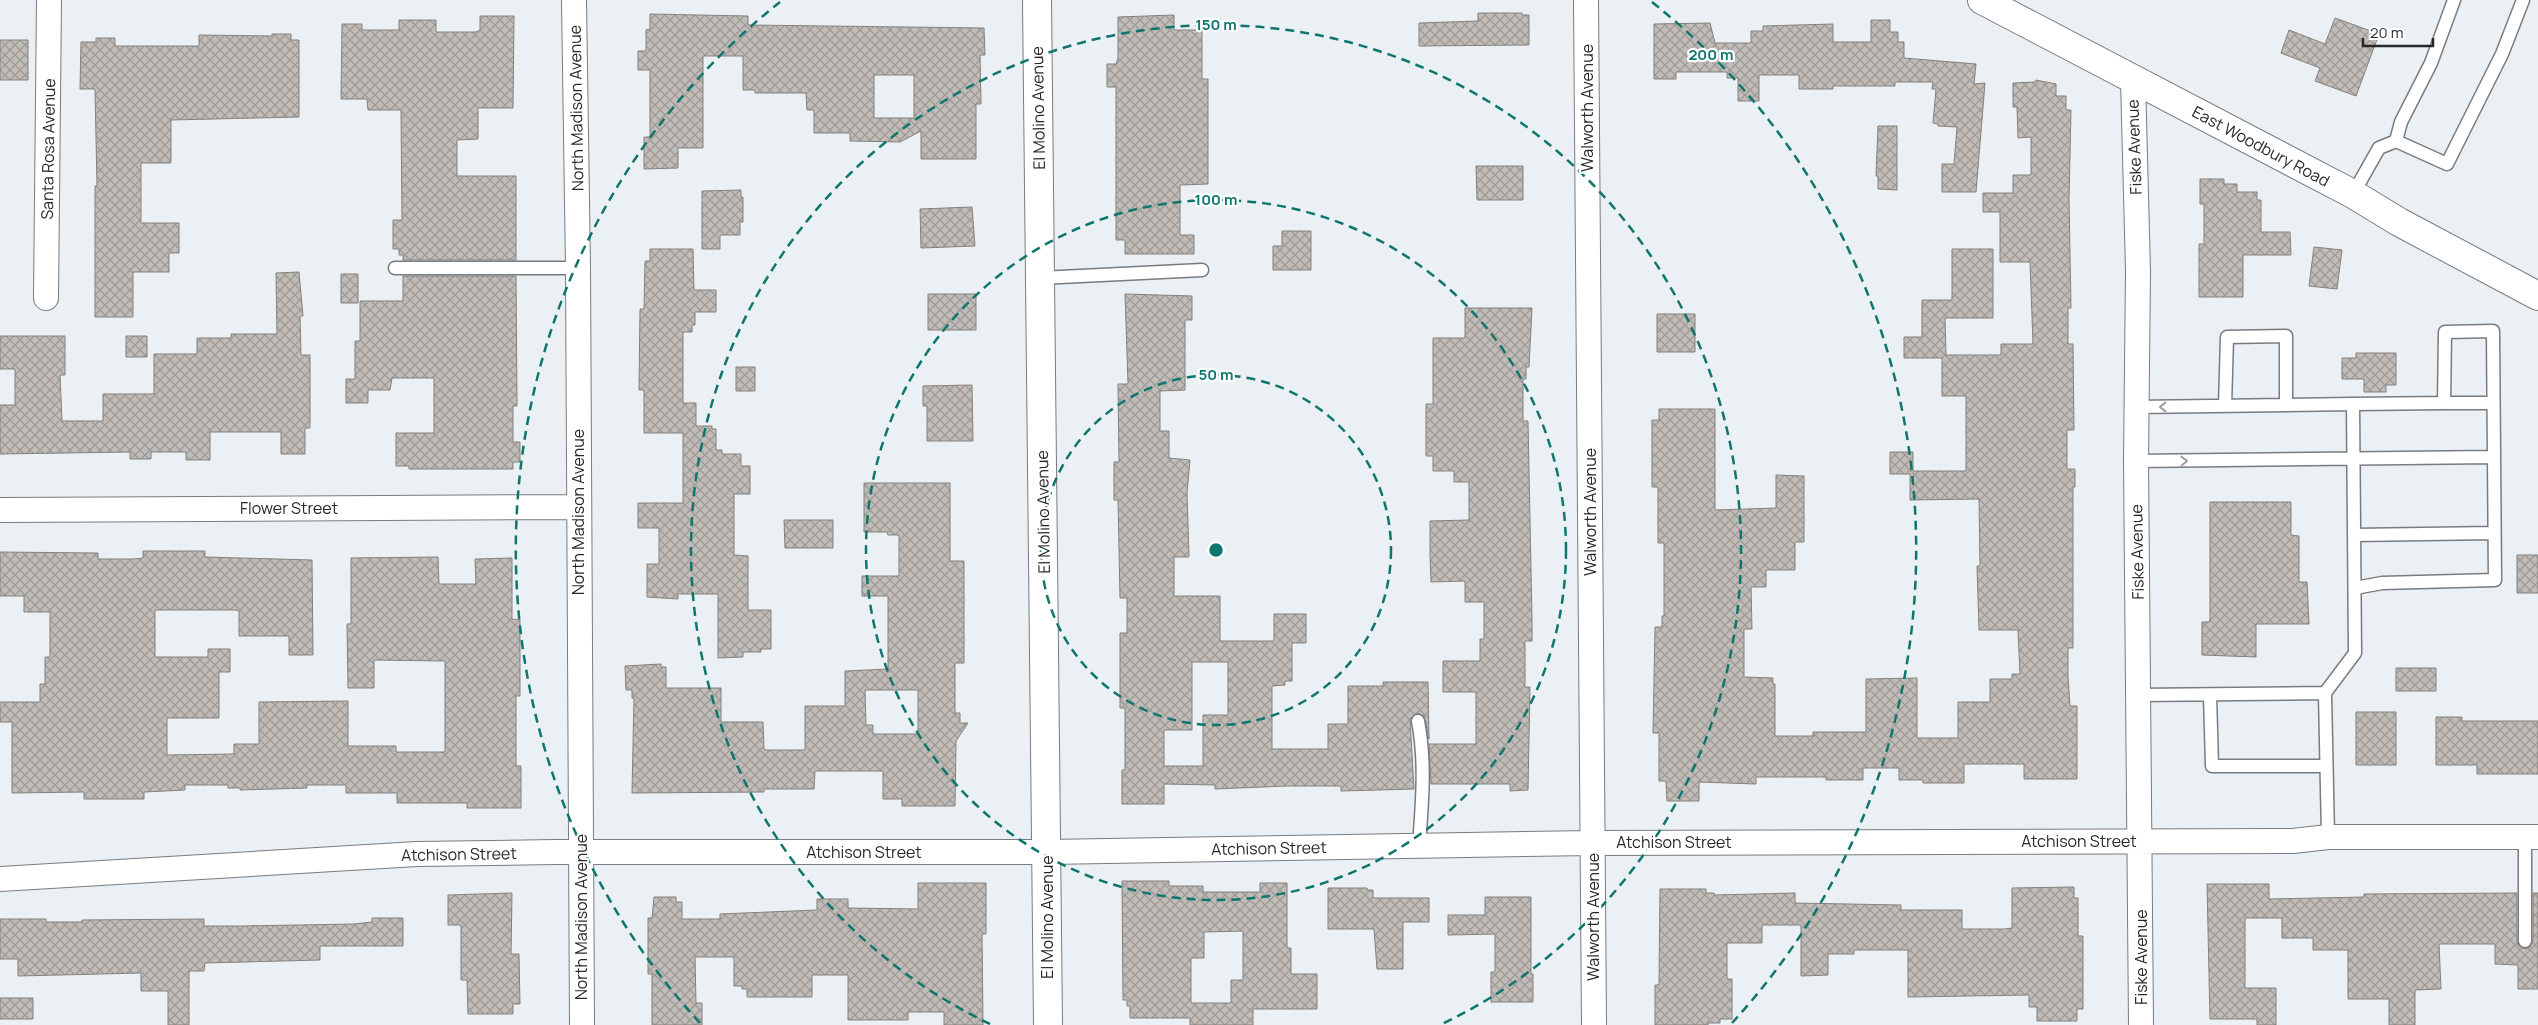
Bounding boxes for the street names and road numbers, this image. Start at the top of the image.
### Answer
street label: North Madison Avenue [564,25,588,191]
street label: Walworth Avenue [1576,44,1598,172]
street label: El Molino Avenue [1026,46,1050,170]
street label: Santa Rosa Avenue [36,78,60,220]
street label: Fiske Avenue [2121,99,2147,195]
street label: East Woodbury Road [2188,100,2334,192]
street label: North Madison Avenue [567,429,589,595]
street label: Walworth Avenue [1579,448,1601,576]
street label: El Molino Avenue [1031,450,1055,574]
street label: Flower Street [240,497,338,519]
street label: Fiske Avenue [2125,504,2149,600]
street label: Atchison Street [2021,830,2137,852]
street label: Atchison Street [1616,831,1732,853]
street label: North Madison Avenue [570,834,592,1000]
street label: Atchison Street [1211,836,1327,860]
street label: Atchison Street [806,841,922,863]
street label: Atchison Street [401,842,517,866]
street label: Walworth Avenue [1582,853,1604,981]
street label: El Molino Avenue [1036,855,1058,979]
street label: Fiske Avenue [2130,909,2152,1005]

